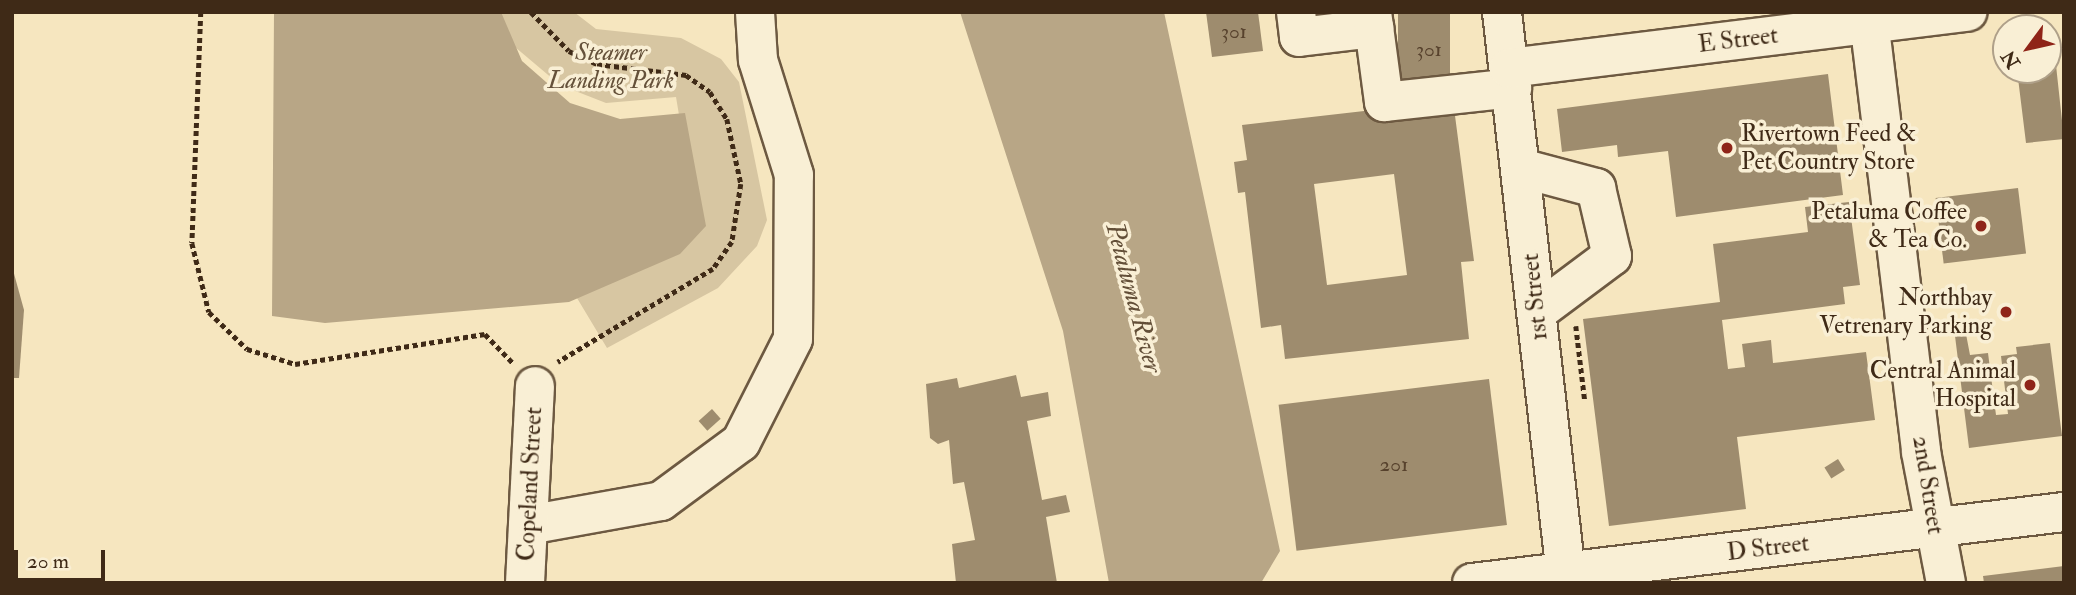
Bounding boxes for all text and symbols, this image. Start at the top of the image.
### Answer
north arrow [1992,14,2062,84]
house number: 301 [1221,19,1247,45]
street label: E Street [1696,21,1780,59]
house number: 301 [1416,37,1442,63]
park label: Steamer Landing Park [548,39,674,95]
text: N [1996,46,2026,73]
place label: Rivertown Feed & Pet Country Store [1741,120,1916,176]
marker: Rivertown Feed & Pet Country Store [1719,140,1735,156]
place label: Petaluma Coffee & Tea Co. [1811,198,1967,254]
marker: Petaluma Coffee & Tea Co. [1973,218,1989,234]
water label: Petaluma River [1098,220,1168,376]
street label: 1st Street [1516,252,1554,342]
place label: Northbay Vetrenary Parking [1819,284,1992,340]
marker: Northbay Vetrenary Parking [1998,304,2014,320]
place label: Central Animal Hospital [1870,357,2016,413]
marker: Central Animal Hospital [2022,377,2038,393]
street label: Copeland Street [512,406,548,562]
street label: 2nd Street [1906,434,1950,536]
house number: 201 [1380,452,1408,478]
street label: D Street [1725,529,1811,567]
scale bar [18,536,108,580]
text: 20 m [27,548,69,575]

